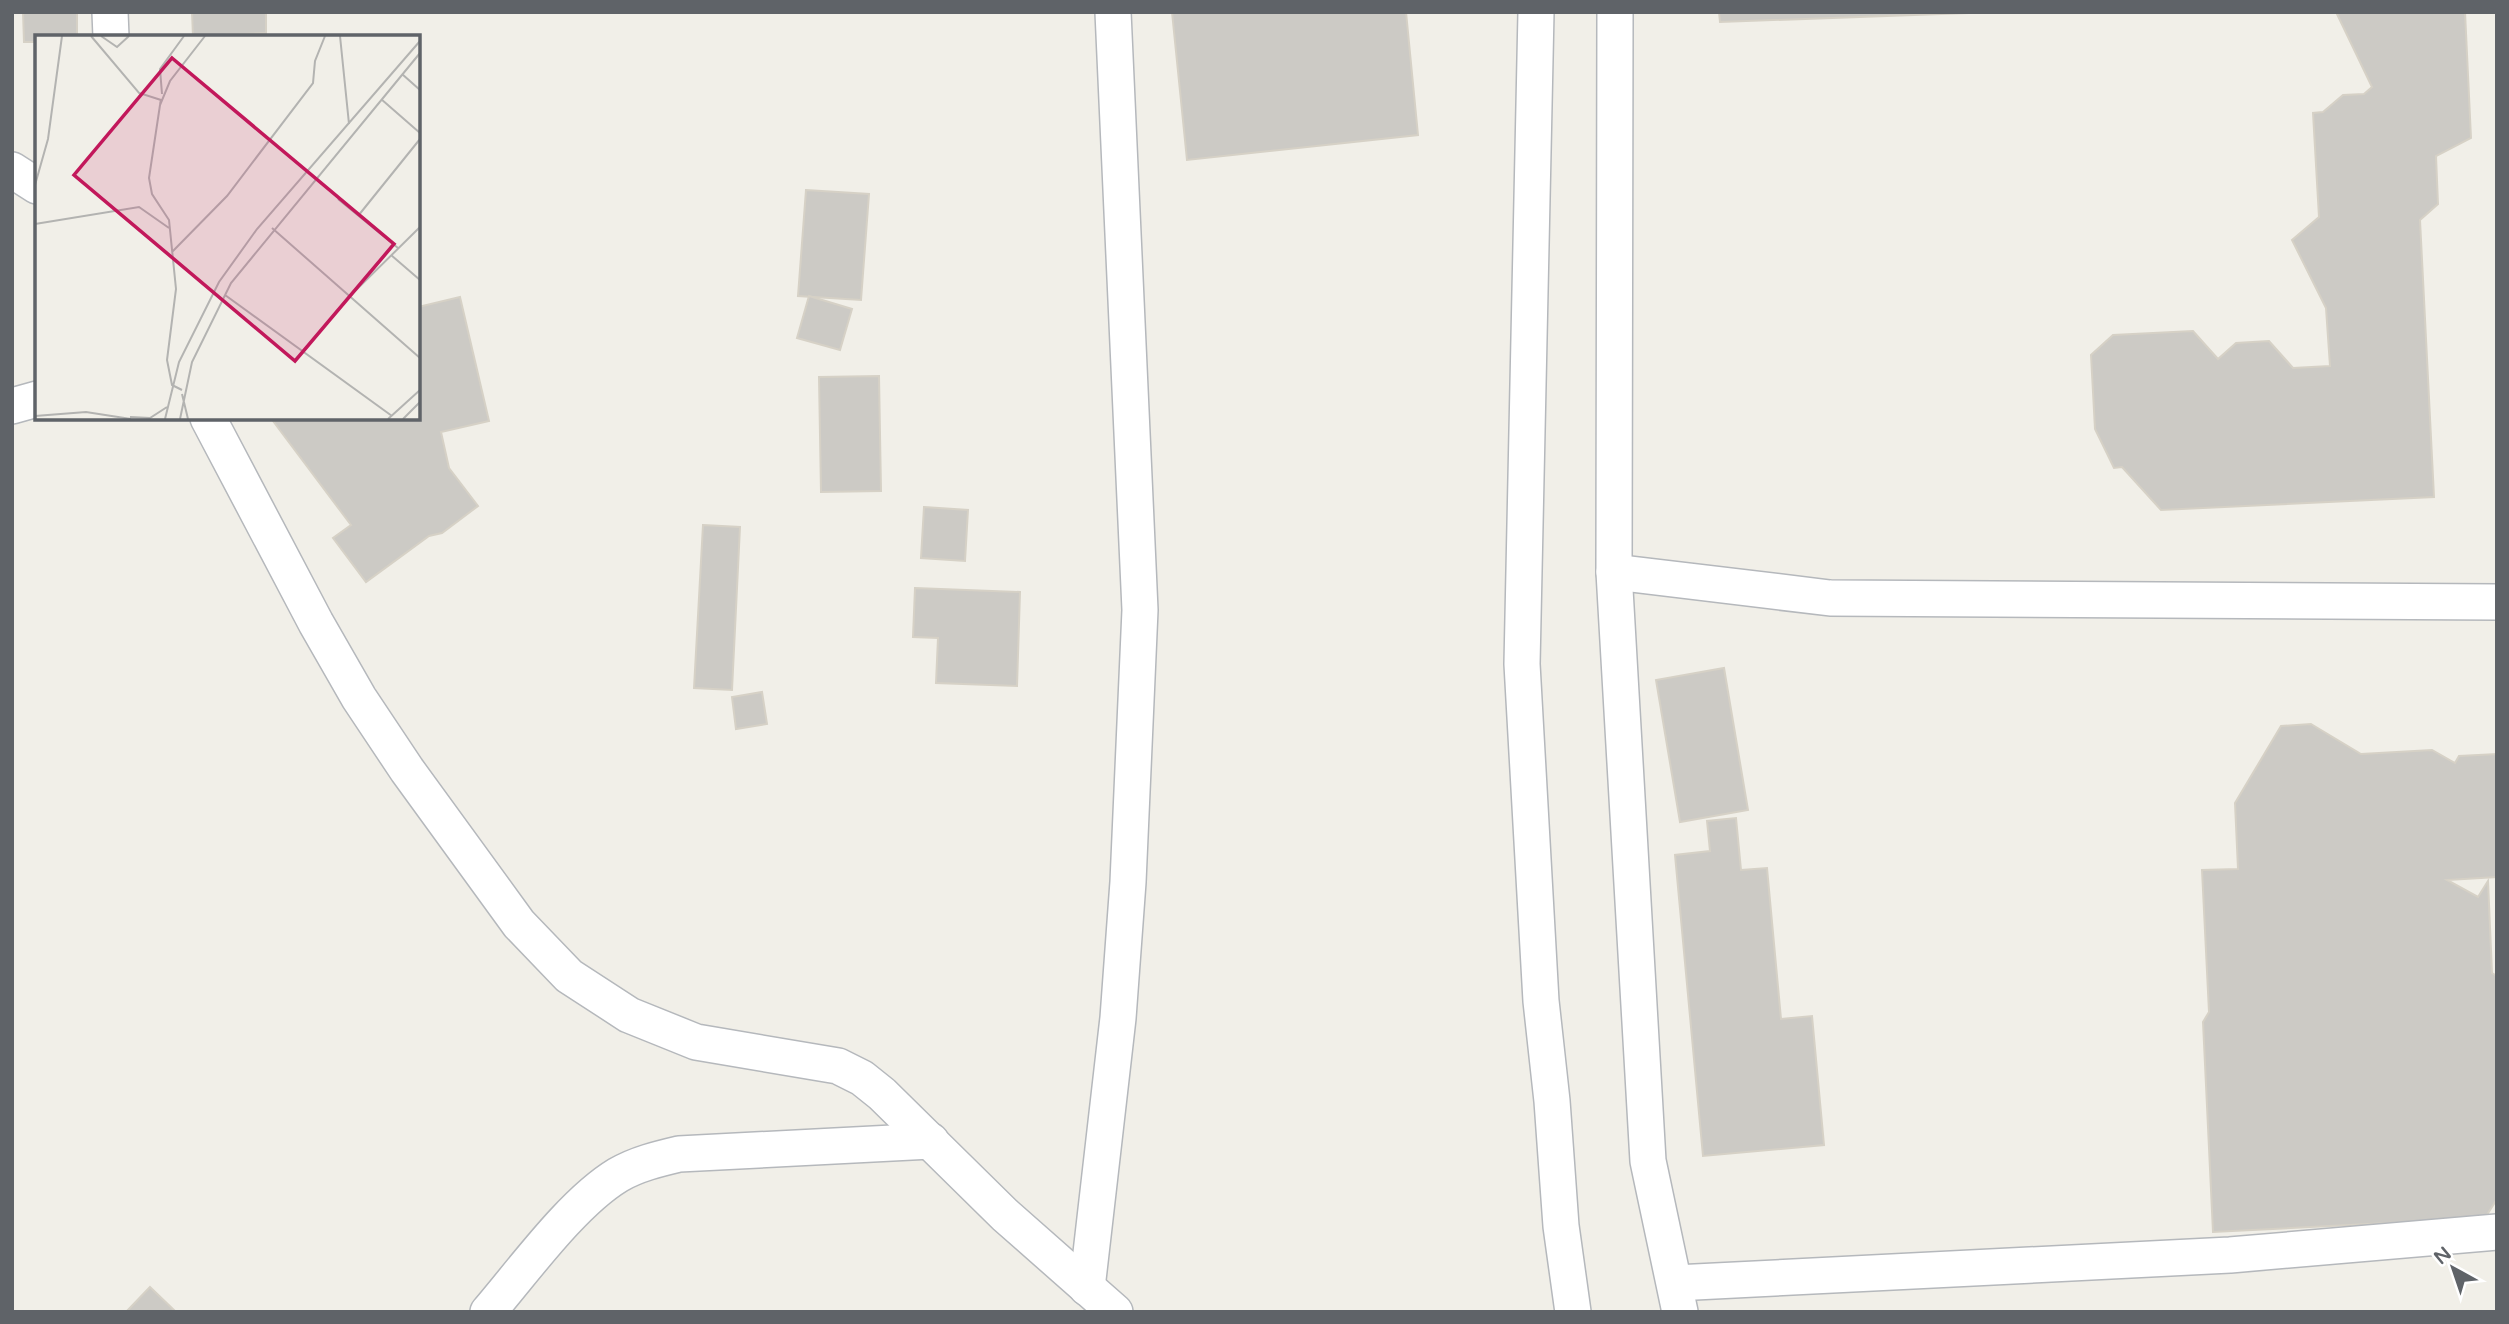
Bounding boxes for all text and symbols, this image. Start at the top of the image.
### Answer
inset map [35,35,420,420]
north arrow [2418,1233,2488,1303]
text: N [2430,1242,2456,1269]

